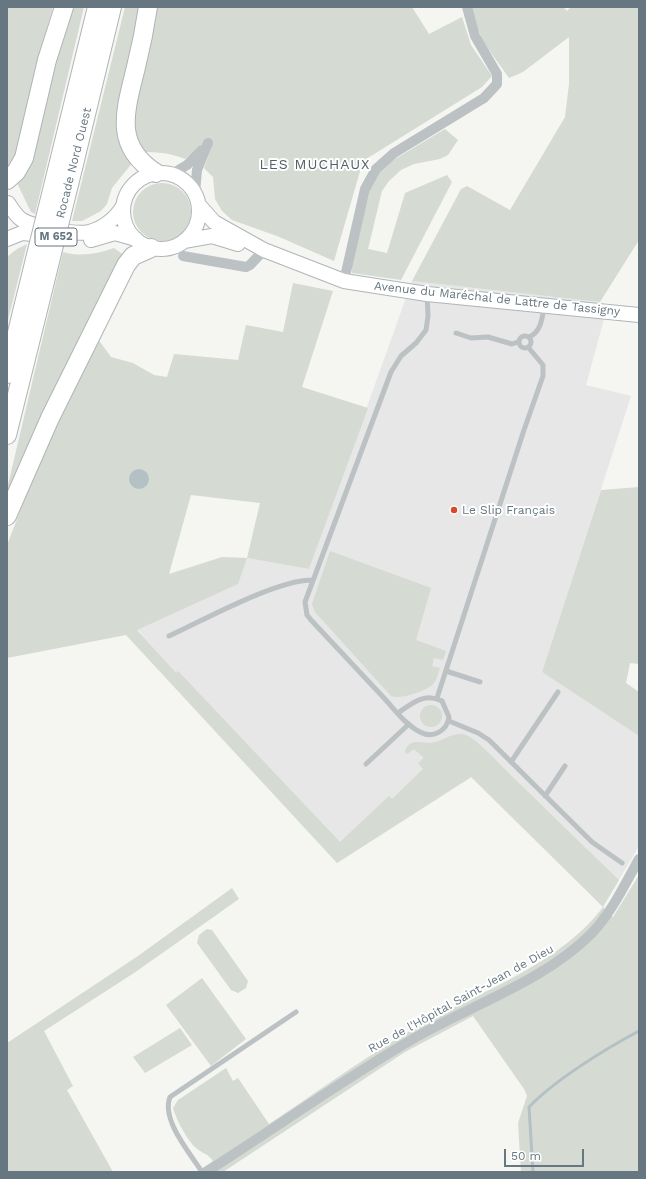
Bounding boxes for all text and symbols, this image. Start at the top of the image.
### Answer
street label: Rocade Nord Ouest [53,106,95,220]
district label: LES MUCHAUX [259,157,371,173]
road number: M 652 [35,228,77,246]
street label: Avenue du Maréchal de Lattre de Tassigny [373,279,621,319]
place label: Le Slip Français [462,503,555,517]
marker: Le Slip Français [449,505,459,515]
street label: Rue de l'Hôpital Saint-Jean de Dieu [366,942,556,1056]
scale bar [506,1141,586,1167]
text: 50 m [511,1149,541,1163]

